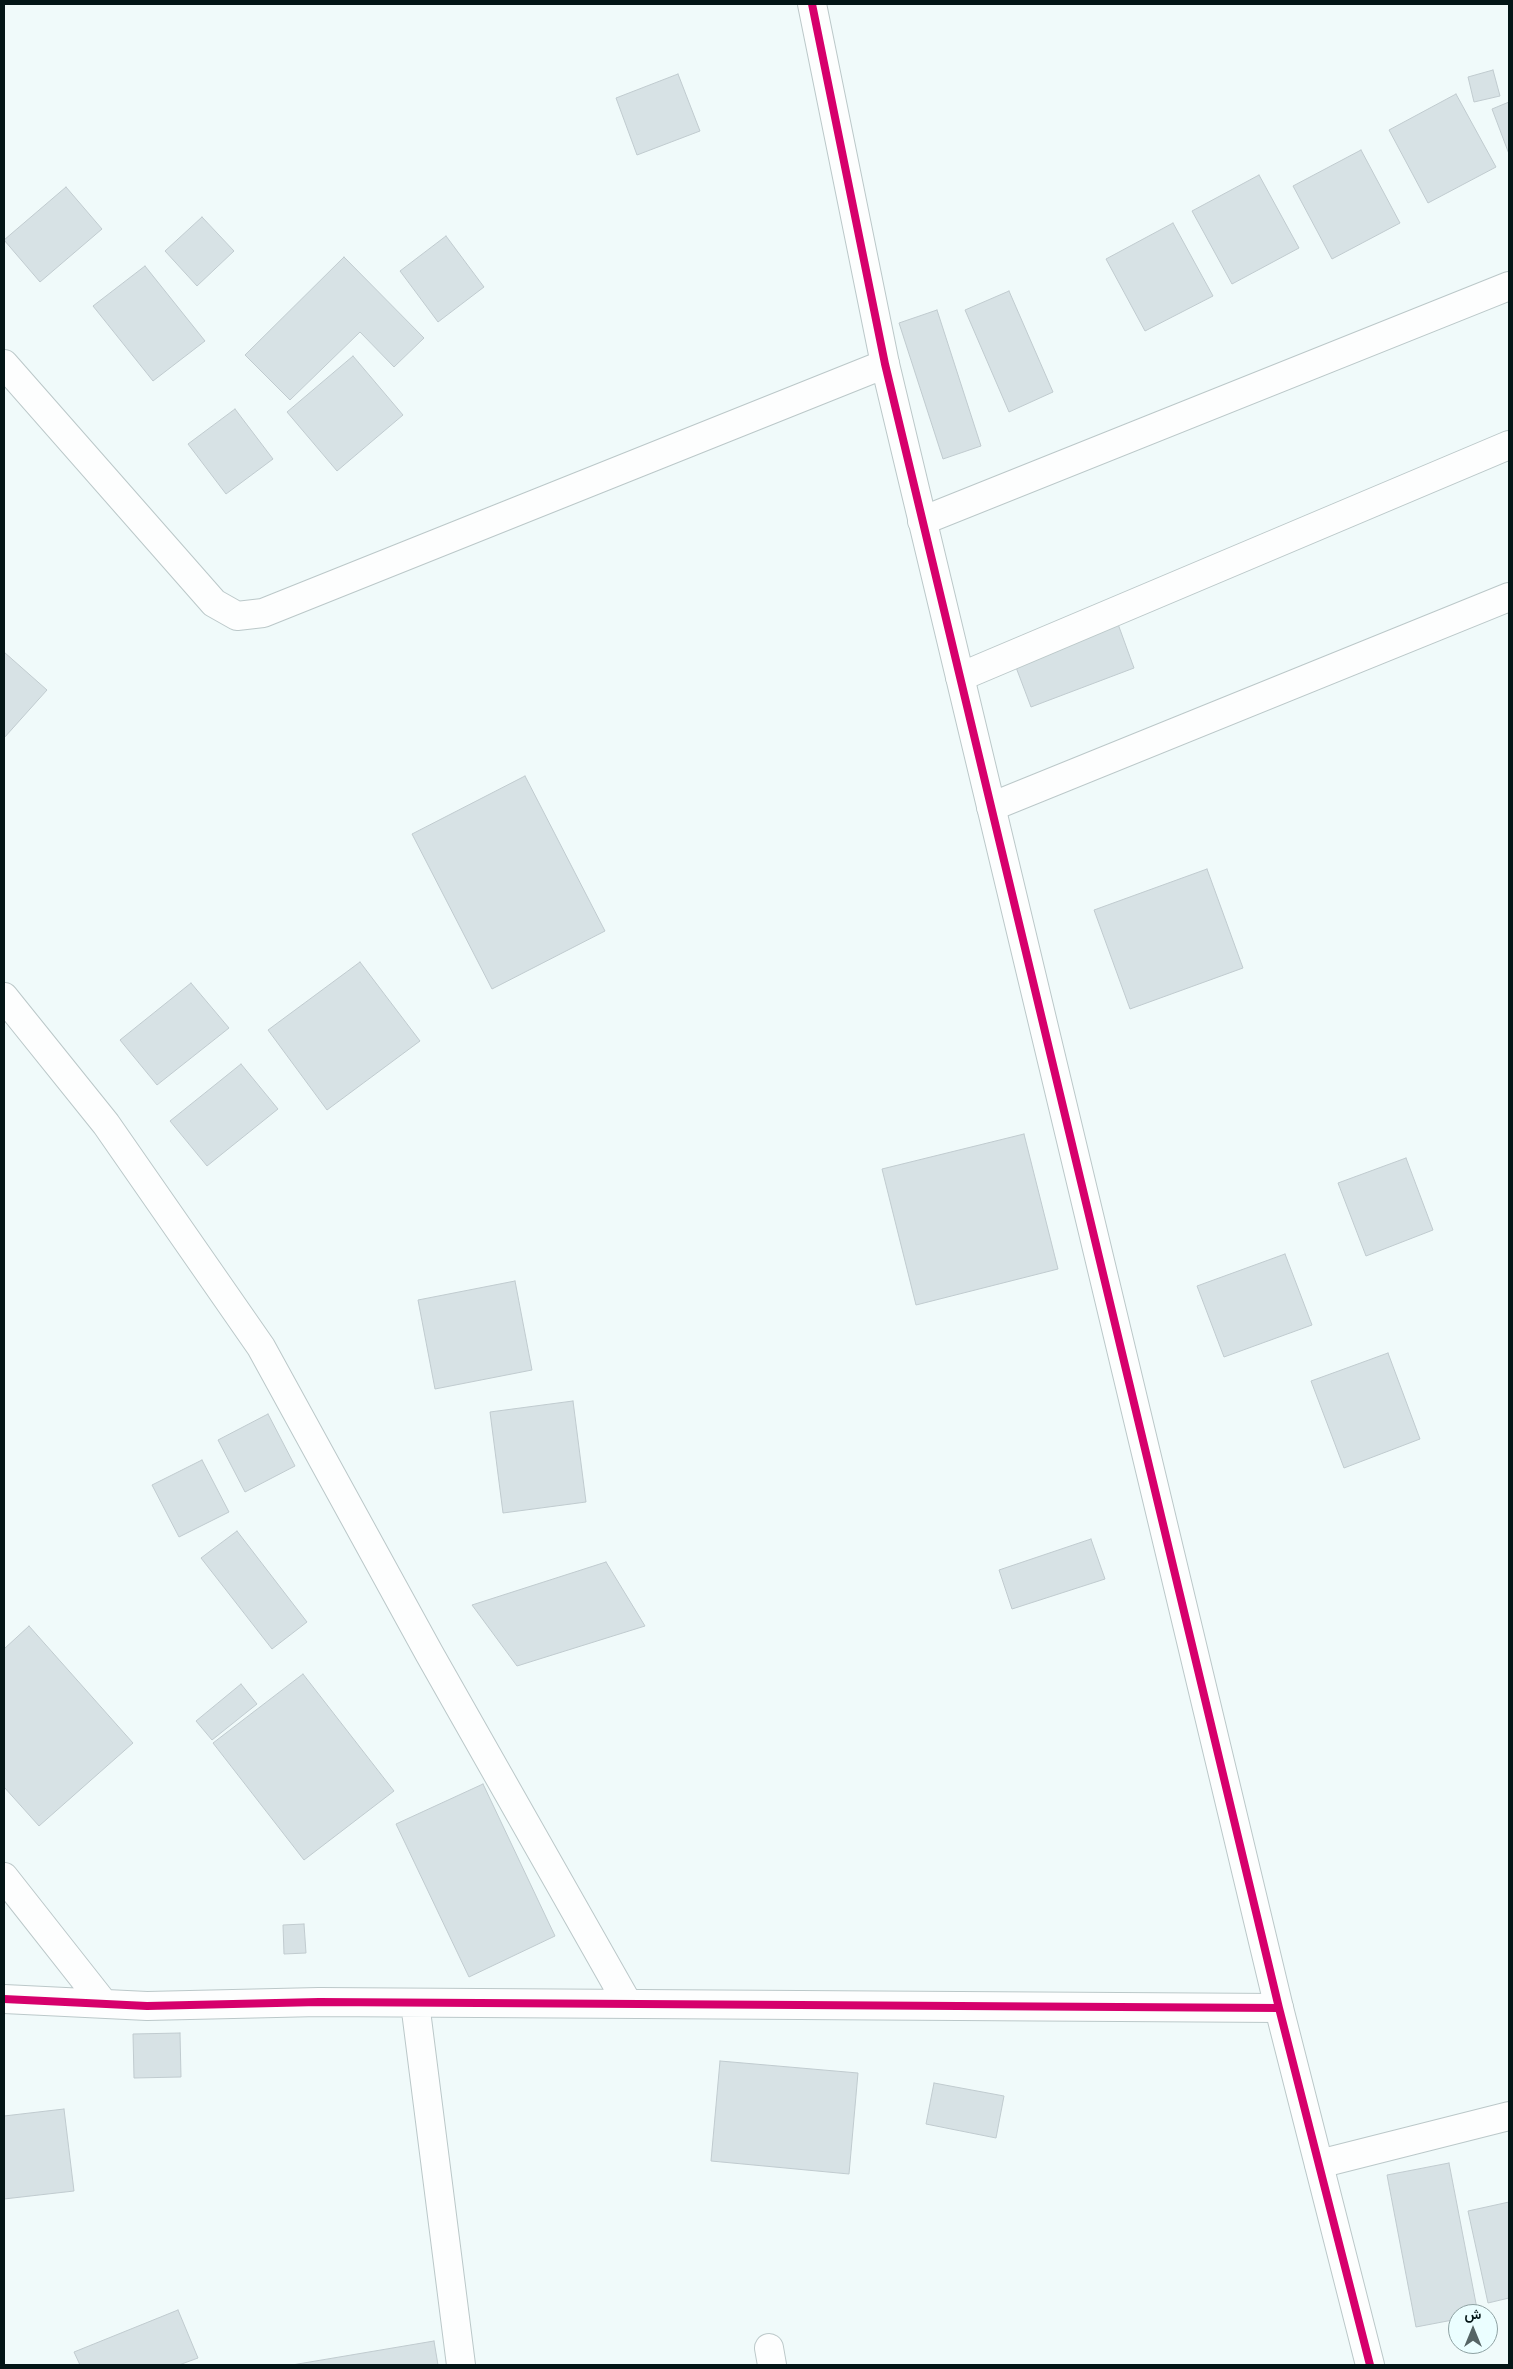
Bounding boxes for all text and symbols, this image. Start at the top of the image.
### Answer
north arrow [1448,2304,1498,2354]
text: ش [1465,2306,1481,2323]

